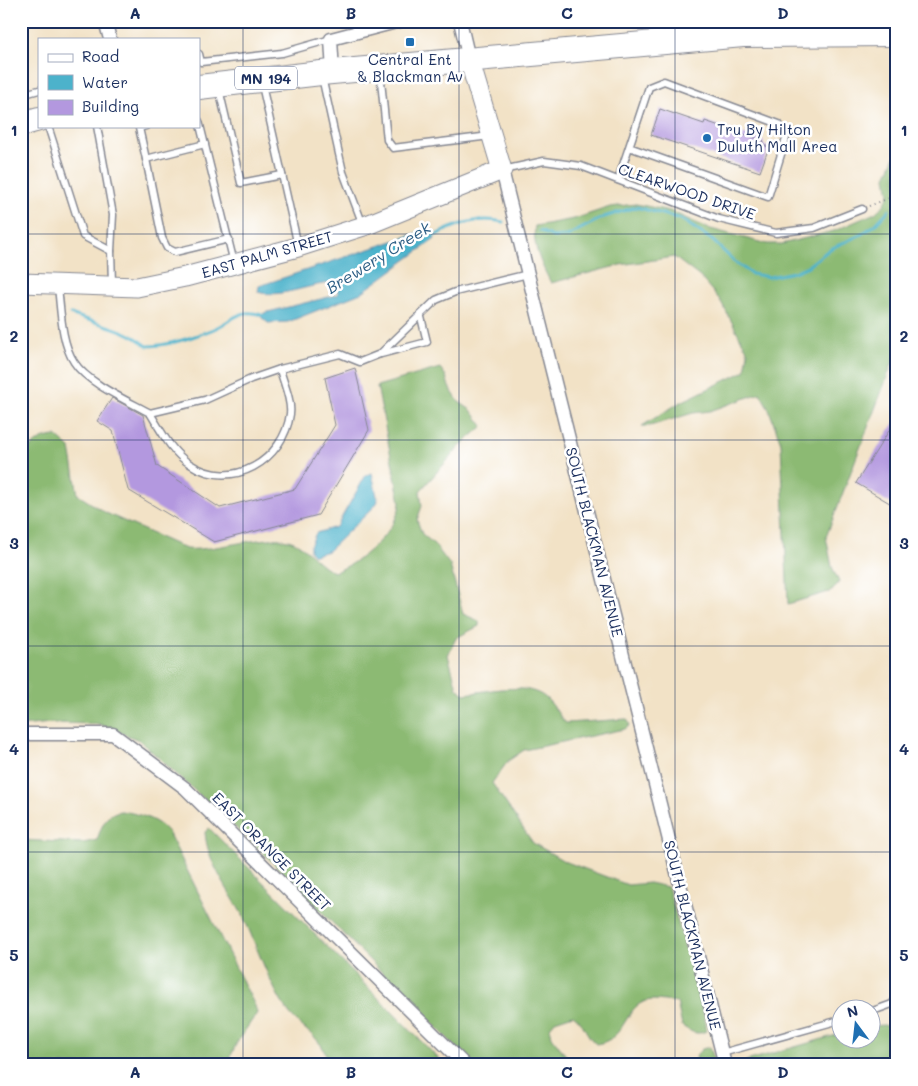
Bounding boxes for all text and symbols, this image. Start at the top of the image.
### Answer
text: A [129,2,141,23]
text: B [346,2,356,23]
text: C [561,2,573,23]
text: D [777,2,789,23]
marker: Central Ent & Blackman Av [404,36,416,48]
legend [38,38,200,128]
text: Road [82,46,119,66]
place label: Central Ent & Blackman Av [357,49,463,86]
road number: MN 194 [235,66,297,90]
text: Water [82,72,128,92]
text: Building [82,96,139,116]
text: 1 [10,119,18,140]
place label: Tru By Hilton Duluth Mall Area [717,119,838,156]
text: 1 [900,119,908,140]
marker: Tru By Hilton Duluth Mall Area [701,132,713,144]
street label: CLEARWOOD DRIVE [616,158,759,224]
water label: Brewery Creek [322,216,435,298]
street label: EAST PALM STREET [199,226,335,282]
text: 2 [10,325,19,346]
text: 2 [900,325,909,346]
street label: SOUTH BLACKMAN AVENUE [562,445,628,639]
text: 3 [9,532,19,553]
text: 3 [899,532,909,553]
text: 4 [9,738,19,759]
text: 4 [899,738,909,759]
street label: EAST ORANGE STREET [208,787,336,915]
street label: SOUTH BLACKMAN AVENUE [660,838,726,1032]
text: 5 [9,944,19,965]
text: 5 [899,944,909,965]
north arrow [830,998,880,1048]
text: N [845,1000,860,1022]
text: A [129,1061,141,1082]
text: B [346,1061,356,1082]
text: C [561,1061,573,1082]
text: D [777,1061,789,1082]

